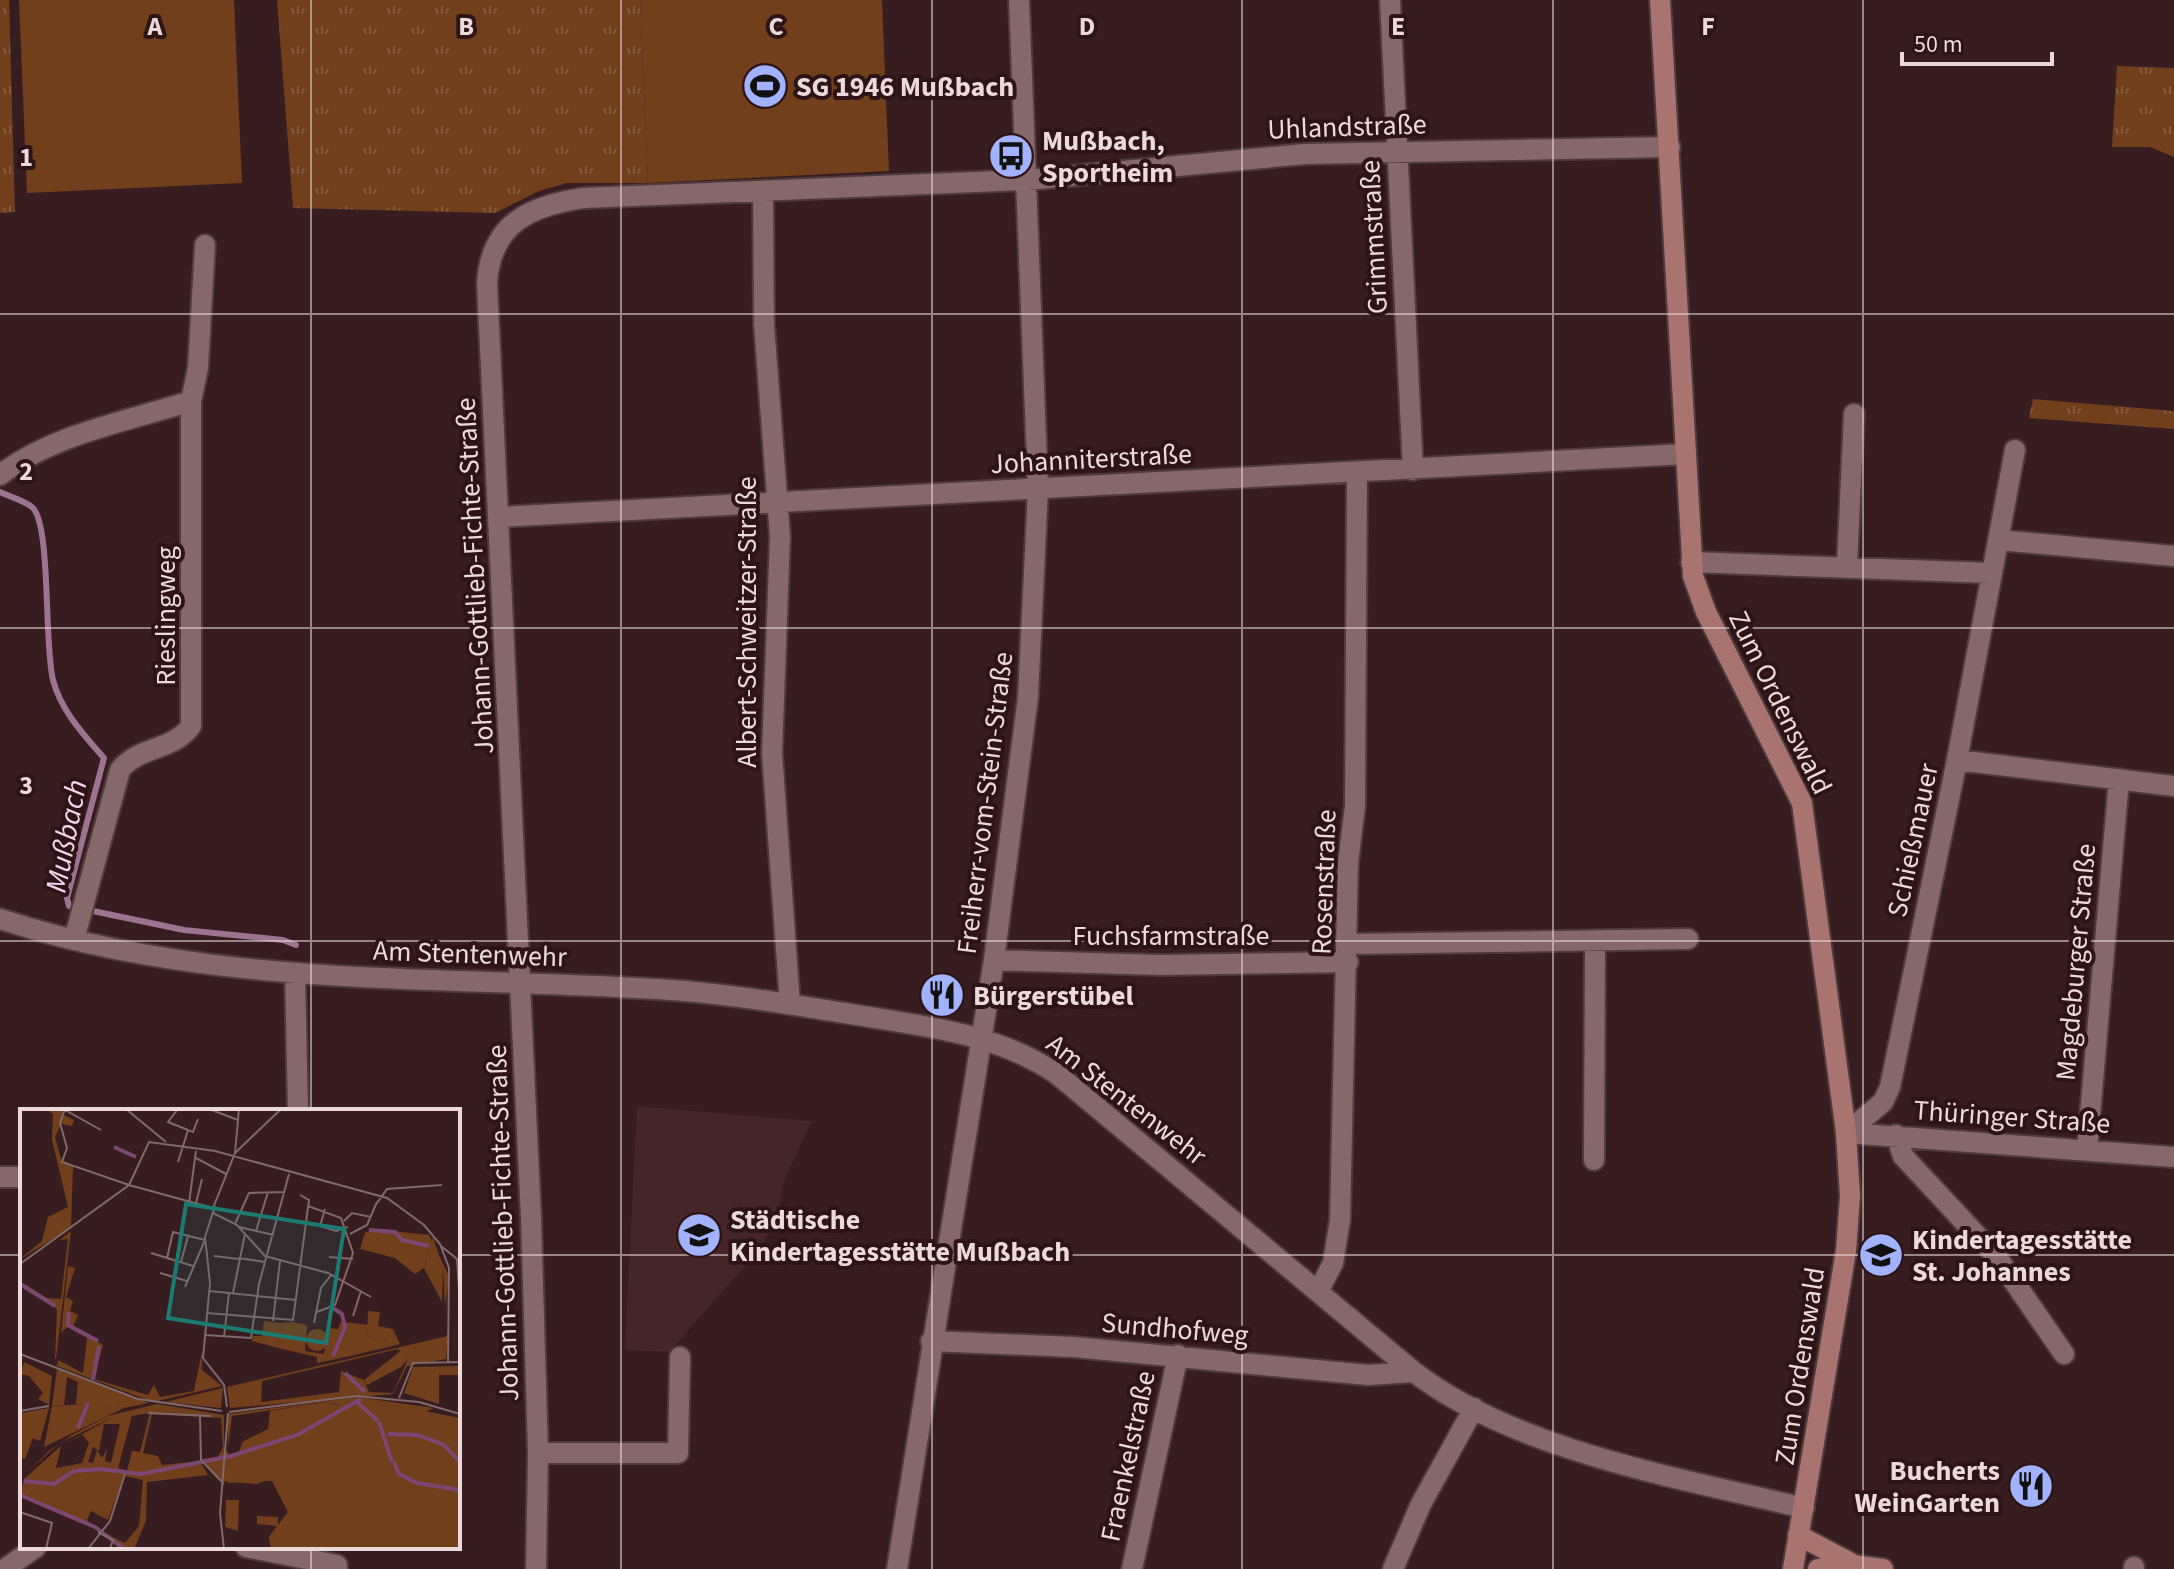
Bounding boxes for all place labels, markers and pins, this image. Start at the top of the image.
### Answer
sports icon: SG 1946 Mußbach [741,62,789,110]
place label: SG 1946 Mußbach [796,67,1014,107]
place label: Mußbach, Sportheim [1042,121,1173,193]
bus stop icon: Mußbach, Sportheim [987,132,1035,180]
restaurant icon: Bürgerstübel [918,971,966,1019]
place label: Bürgerstübel [973,976,1134,1016]
place label: Städtische Kindertagesstätte Mußbach [730,1200,1070,1272]
school or university icon: Städtische Kindertagesstätte Mußbach [675,1211,723,1259]
place label: Kindertagesstätte St. Johannes [1912,1220,2132,1292]
school or university icon: Kindertagesstätte St. Johannes [1857,1231,1905,1279]
place label: Bucherts WeinGarten [1854,1451,2000,1523]
restaurant icon: Bucherts WeinGarten [2007,1462,2055,1510]

